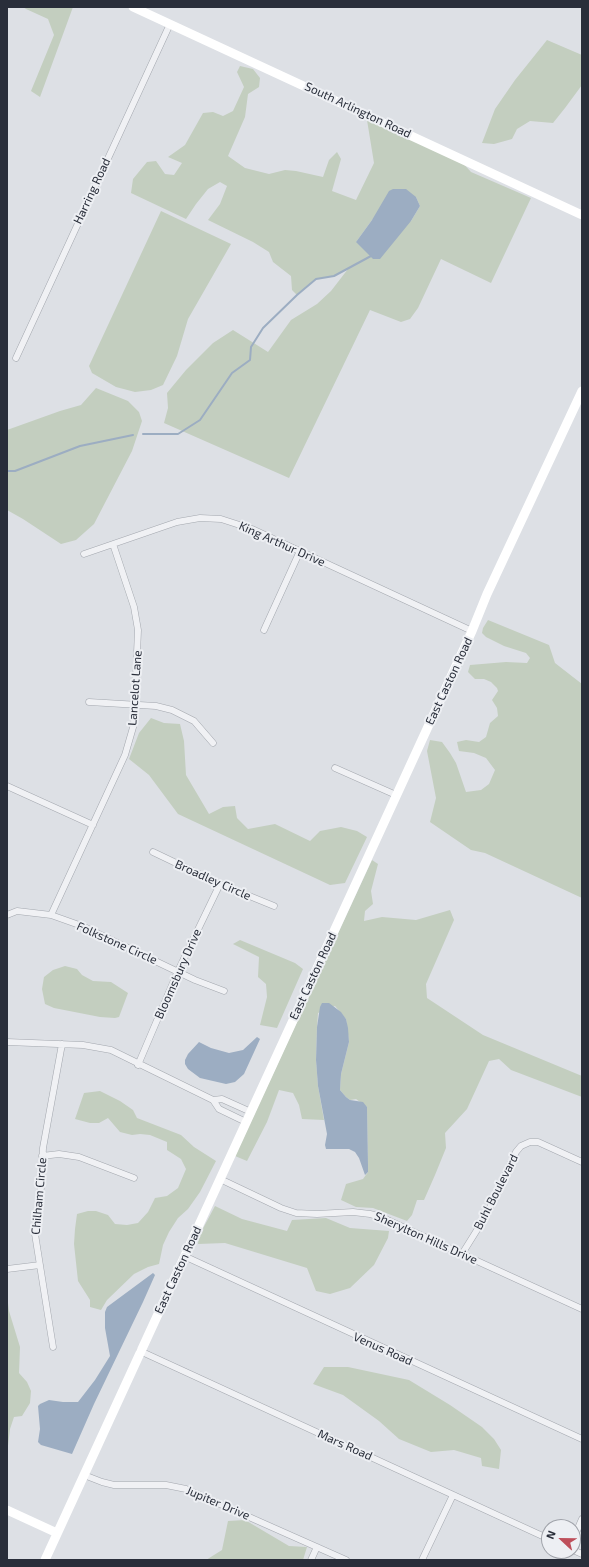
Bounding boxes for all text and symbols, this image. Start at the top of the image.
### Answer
street label: South Arlington Road [302,79,414,141]
street label: Harring Road [70,156,114,226]
street label: King Arthur Drive [237,518,327,570]
street label: East Caston Road [422,635,476,727]
street label: Lancelot Lane [125,650,145,726]
street label: Broadley Circle [173,857,253,903]
street label: Folkstone Circle [74,919,160,967]
street label: Bloomsbury Drive [152,927,204,1021]
street label: East Caston Road [286,930,340,1022]
street label: Buhl Boulevard [471,1152,521,1232]
street label: Chilham Circle [28,1157,50,1235]
street label: Sherylton Hills Drive [372,1209,480,1267]
street label: East Caston Road [151,1224,205,1316]
street label: Venus Road [351,1330,415,1368]
street label: Mars Road [315,1427,375,1463]
street label: Jupiter Drive [184,1483,252,1523]
north arrow [541,1519,581,1559]
text: N [543,1529,558,1541]

